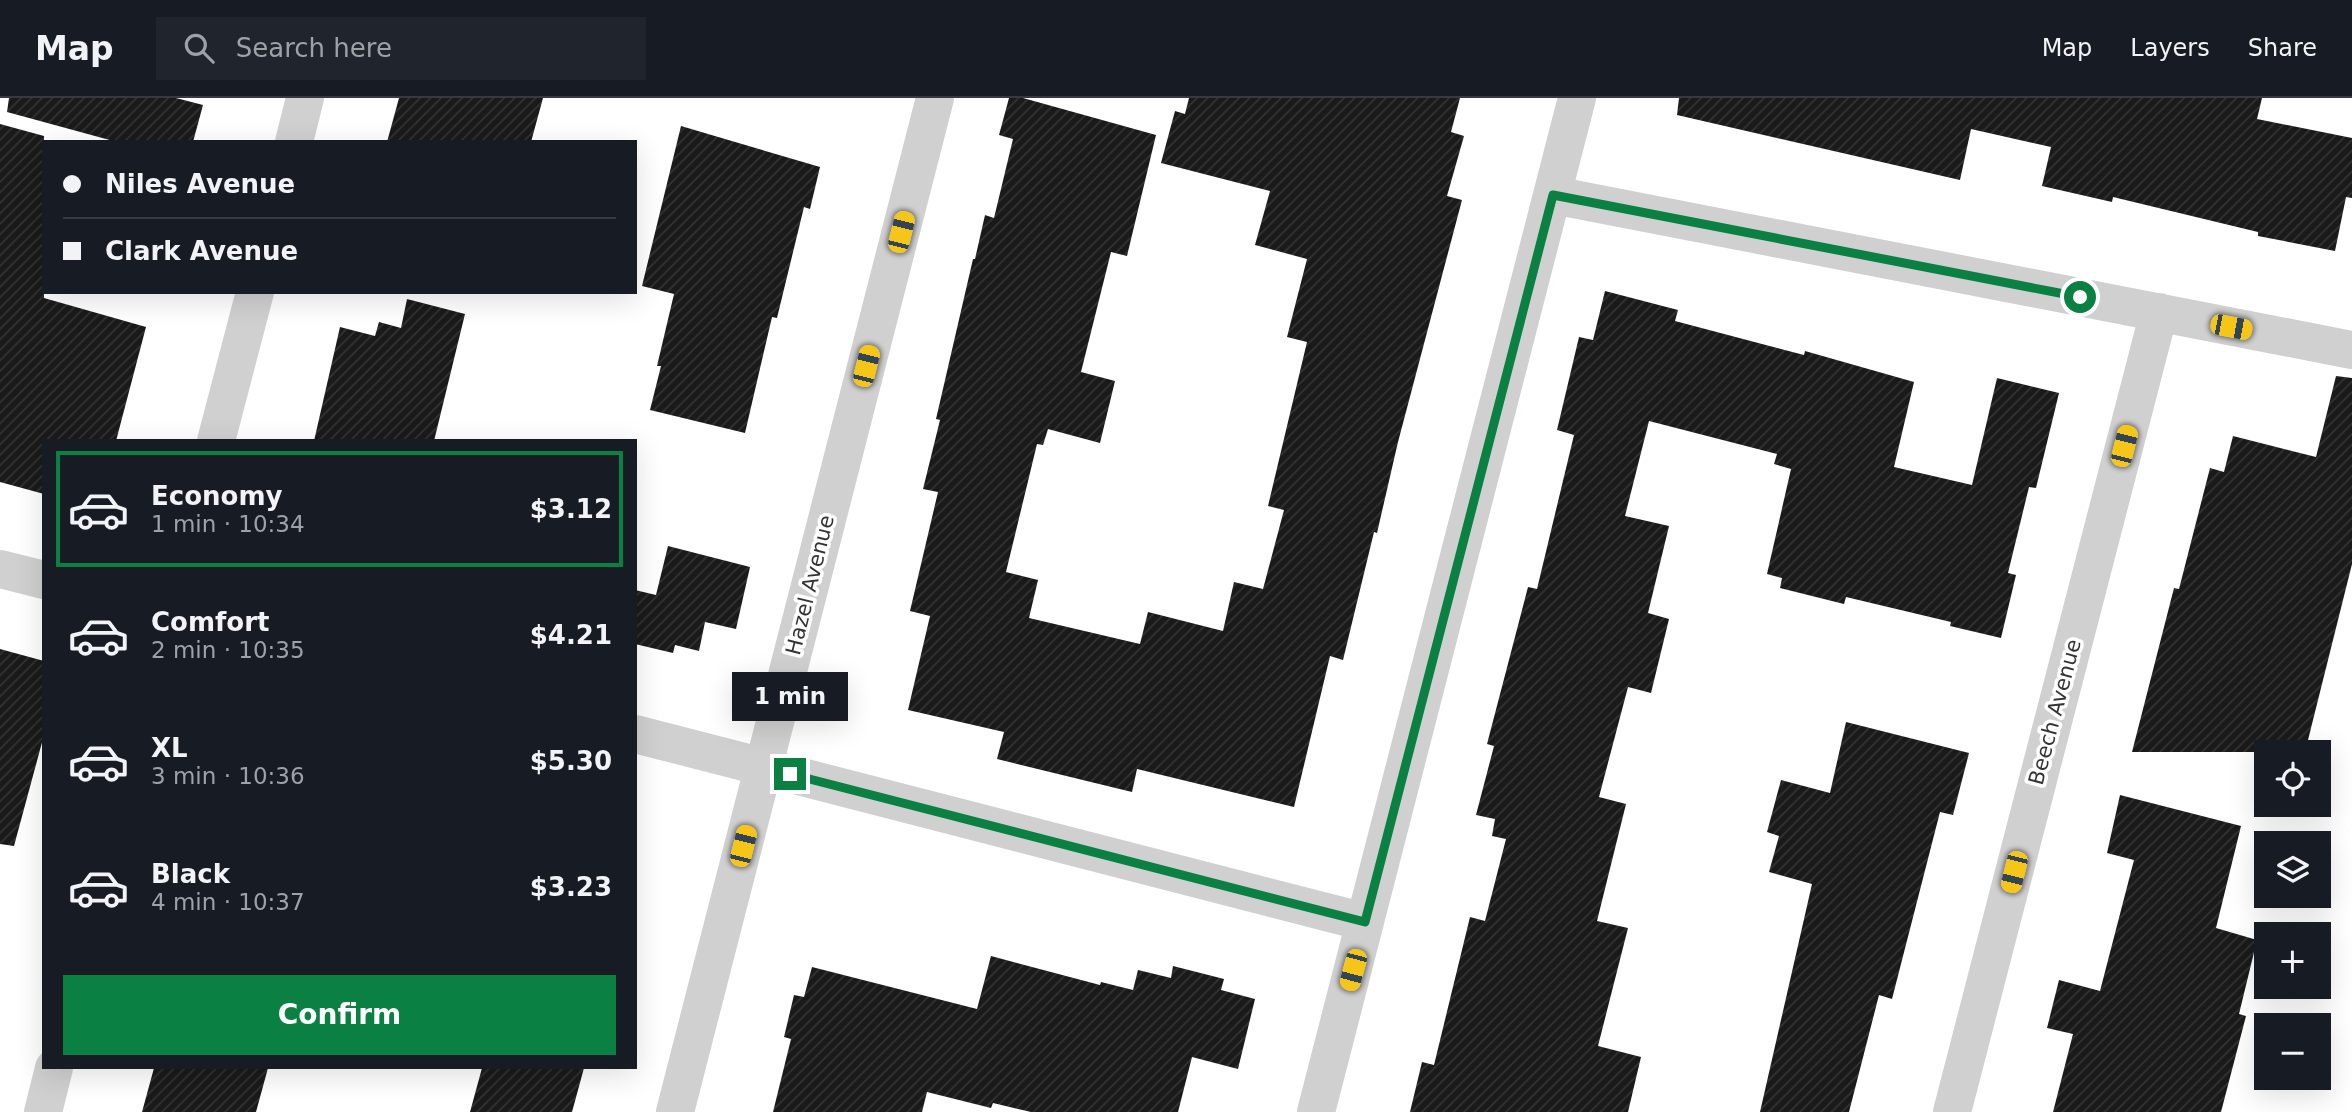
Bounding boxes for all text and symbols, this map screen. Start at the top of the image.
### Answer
search box [156,17,646,80]
text: Map [35,29,114,68]
icon: search [180,29,218,67]
text: Search here [236,33,392,63]
text: Map [2042,34,2092,62]
text: Layers [2130,34,2210,62]
text: Share [2248,34,2317,62]
text: Niles Avenue [105,169,295,199]
car [886,209,917,255]
text: Clark Avenue [105,236,298,266]
route start [2064,281,2096,313]
car [2209,313,2254,341]
car [851,343,882,389]
car [2109,423,2140,469]
icon: car [67,478,130,541]
text: Economy [151,481,282,511]
text: $3.12 [530,494,612,524]
text: 1 min · 10:34 [151,511,305,537]
street label: Hazel Avenue [781,513,839,657]
icon: car [67,604,130,667]
text: Comfort [151,607,269,637]
text: $4.21 [530,620,612,650]
text: 2 min · 10:35 [151,637,305,663]
street label: Beech Avenue [2024,637,2086,787]
callout: 1 min [732,672,848,722]
text: 1 min [754,683,826,709]
icon: car [67,730,130,793]
text: XL [151,733,188,763]
map controls [2254,740,2331,1090]
button: locate [2254,740,2331,817]
text: $5.30 [530,746,612,776]
route end [774,758,806,790]
text: 3 min · 10:36 [151,763,305,789]
car [728,823,759,869]
button: layers [2254,831,2331,908]
car [1999,849,2030,895]
icon: car [67,856,130,919]
text: Black [151,859,230,889]
text: $3.23 [530,872,612,902]
text: 4 min · 10:37 [151,889,305,915]
button: + [2254,922,2331,999]
car [1338,947,1369,993]
button: Confirm [63,975,616,1055]
button: − [2254,1013,2331,1090]

